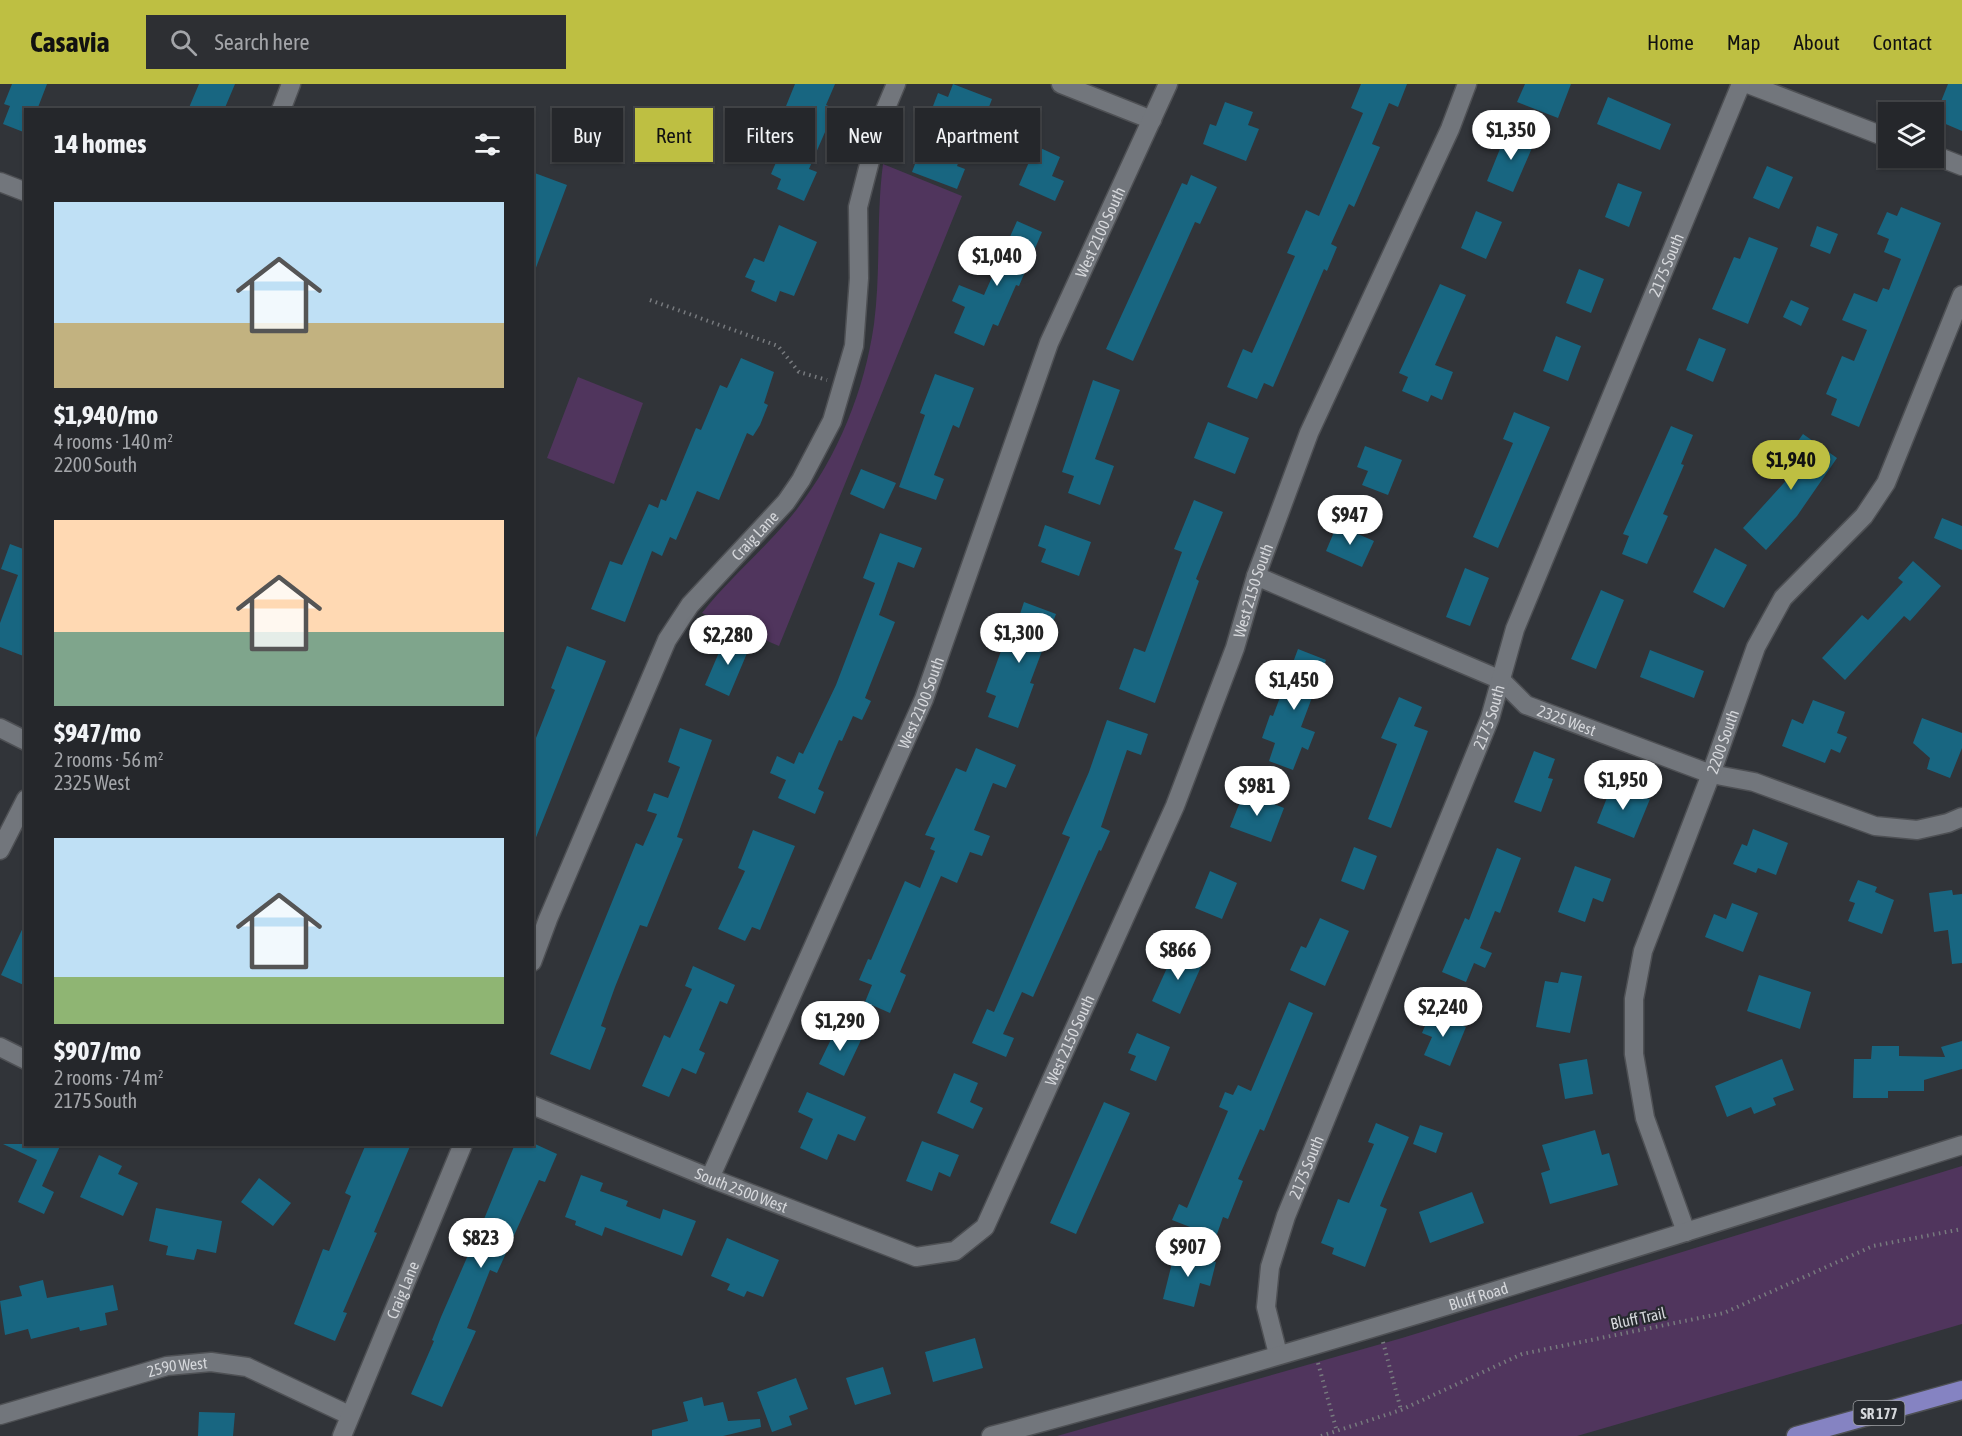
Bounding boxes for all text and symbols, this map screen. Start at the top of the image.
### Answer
search box [146,15,566,69]
text: Casavia [30,26,110,58]
icon: search [167,26,200,59]
text: Search here [215,29,309,55]
text: Home [1647,30,1694,54]
text: Map [1727,30,1761,54]
text: About [1794,30,1840,54]
text: Contact [1873,30,1932,54]
map controls [1878,102,1944,168]
button: layers [1878,102,1944,168]
chip: Buy [552,108,623,162]
chip: Rent [635,108,713,162]
chip: Filters [725,108,815,162]
chip: New [827,108,903,162]
chip: Apartment [915,108,1040,162]
pin: $1,350 [1462,110,1560,161]
text: $1,350 [1486,118,1536,141]
icon: filters [471,128,504,161]
text: 14 homes [54,129,147,159]
street label: West 2100 South [1071,184,1129,280]
street label: 2175 South [1645,231,1687,299]
pin: $1,040 [948,236,1046,287]
icon: home [225,241,333,349]
text: $1,040 [972,244,1022,267]
text: $1,940/mo [54,400,158,430]
text: 4 rooms · 140 m² [54,430,173,453]
pin: $1,940 [1742,440,1840,491]
text: $1,940 [1766,448,1816,471]
text: 2200 South [54,453,137,476]
pin: $947 [1314,495,1386,546]
text: $947 [1332,503,1368,526]
street label: Craig Lane [727,507,782,564]
street label: West 2150 South [1230,541,1276,640]
icon: home [225,559,333,667]
pin: $1,300 [970,613,1068,664]
pin: $2,280 [679,615,777,666]
text: $1,300 [994,621,1044,644]
text: $2,280 [703,623,753,646]
street label: West 2100 South [894,654,947,751]
pin: $1,450 [1245,660,1343,711]
text: $1,450 [1269,668,1319,691]
street label: 2175 South [1469,683,1508,752]
street label: 2325 West [1535,701,1599,739]
street label: 2200 South [1703,707,1742,776]
text: $947/mo [54,718,141,748]
text: 2 rooms · 56 m² [54,748,164,771]
pin: $1,950 [1574,760,1672,811]
pin: $981 [1221,766,1293,817]
text: $1,950 [1598,768,1648,791]
text: 2325 West [54,771,130,794]
text: $981 [1239,774,1275,797]
icon: home [225,877,333,985]
pin: $866 [1142,930,1214,981]
text: $866 [1160,938,1196,961]
pin: $2,240 [1394,987,1492,1038]
street label: West 2150 South [1041,992,1098,1088]
text: $2,240 [1418,995,1468,1018]
pin: $1,290 [791,1001,889,1052]
text: $1,290 [815,1009,865,1032]
text: $907/mo [54,1036,141,1066]
text: 2 rooms · 74 m² [54,1066,164,1089]
text: 2175 South [54,1089,137,1112]
street label: 2175 South [1285,1133,1327,1201]
street label: South 2500 West [693,1164,791,1216]
pin: $823 [445,1218,517,1269]
text: $823 [463,1226,499,1249]
pin: $907 [1152,1227,1224,1278]
text: $907 [1170,1235,1206,1258]
street label: Craig Lane [383,1259,422,1321]
street label: Bluff Road [1446,1279,1510,1314]
street label: Bluff Trail [1609,1303,1668,1333]
street label: 2590 West [145,1353,208,1380]
road number: SR 177 [1854,1401,1904,1425]

